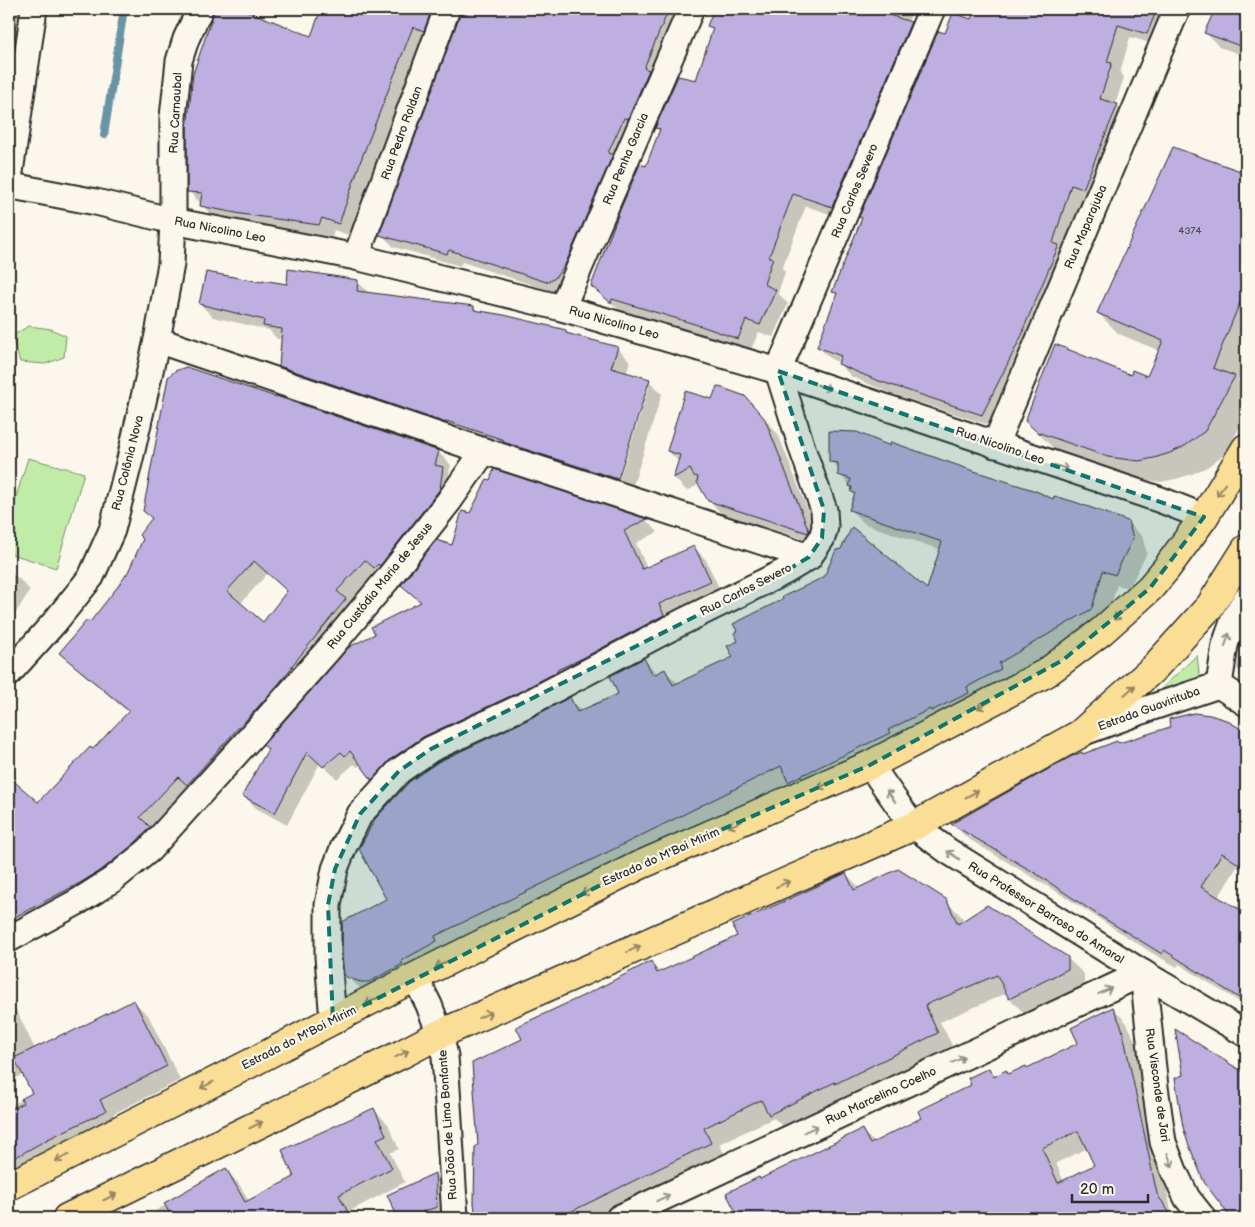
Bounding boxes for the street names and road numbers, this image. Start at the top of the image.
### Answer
street label: Rua Carnaubal [166,72,186,154]
street label: Rua Pedro Roldan [378,84,426,182]
street label: Rua Penha Garcia [600,110,652,207]
street label: Rua Carlos Severo [828,141,882,241]
street label: Rua Maparajuba [1061,182,1111,271]
street label: Rua Nicolino Leo [173,214,267,246]
street label: Rua Nicolino Leo [567,303,661,343]
street label: Rua Colônia Nova [109,414,147,512]
street label: Rua Nicolino Leo [954,424,1047,468]
street label: Rua Custódia Maria de Jesus [324,519,436,652]
street label: Rua Carlos Severo [697,560,795,620]
street label: Estrada Guavirituba [1096,684,1202,734]
street label: Estrada do M'Boi Mirim [600,824,722,890]
street label: Rua Professor Barroso do Amaral [965,859,1127,967]
street label: Estrada do M'Boi Mirim [239,1003,359,1073]
street label: Rua Visconde de Jari [1142,1027,1172,1143]
street label: Rua João de Lima Bonfante [435,1049,461,1201]
street label: Rua Marcelino Coelho [823,1064,939,1128]

